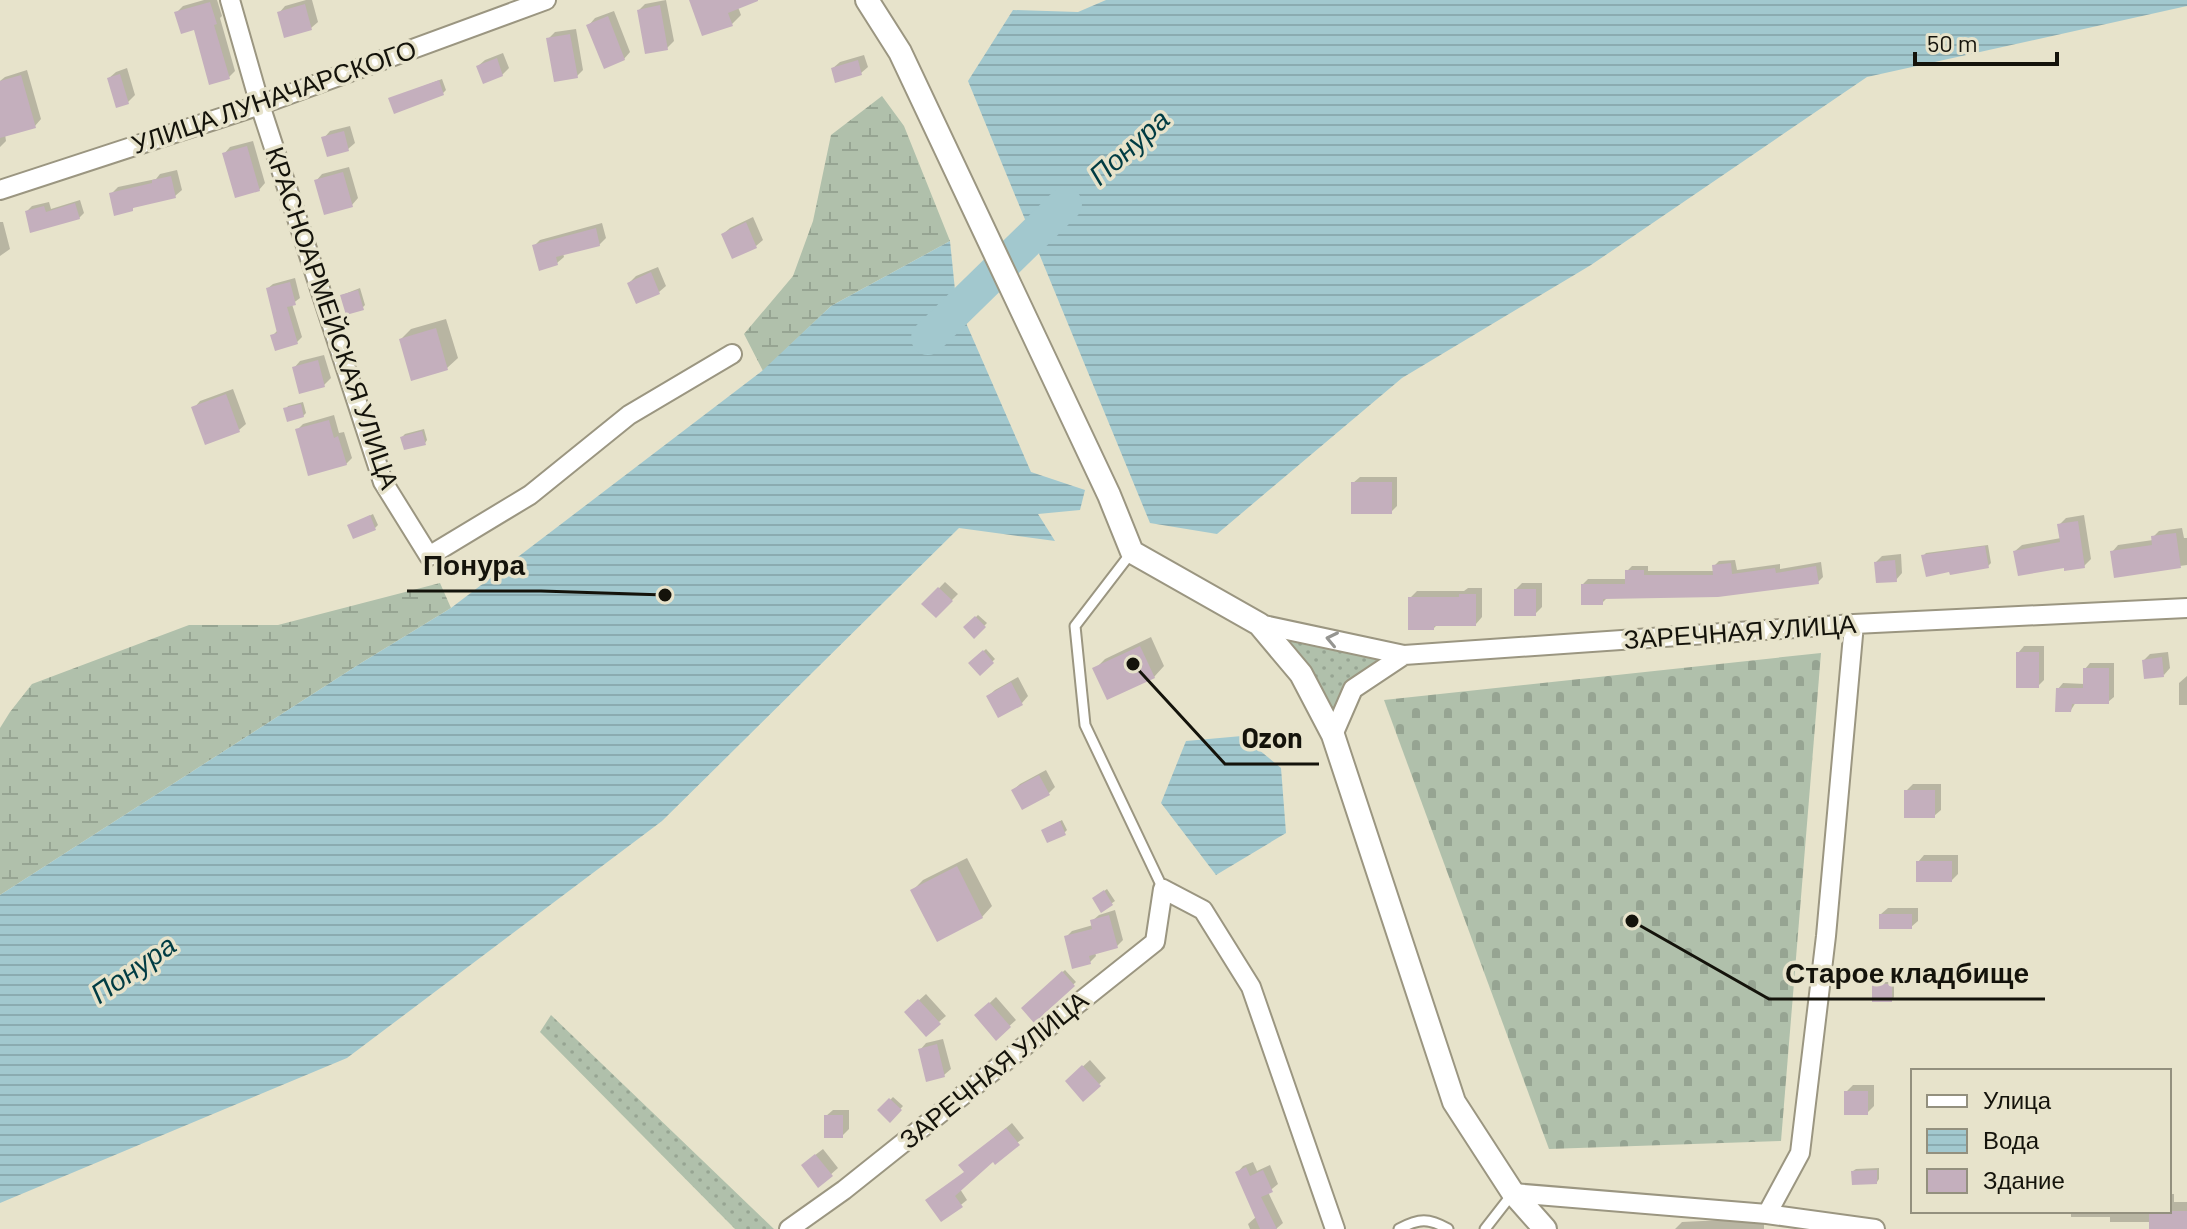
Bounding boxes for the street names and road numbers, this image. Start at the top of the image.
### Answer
street label: УЛИЦА ЛУНАЧАРСКОГО [127,32,420,159]
street label: КРАСНОАРМЕЙСКАЯ УЛИЦА [260,142,407,493]
street label: ЗАРЕЧНАЯ УЛИЦА [1623,607,1858,654]
street label: ЗАРЕЧНАЯ УЛИЦА [893,983,1094,1154]

